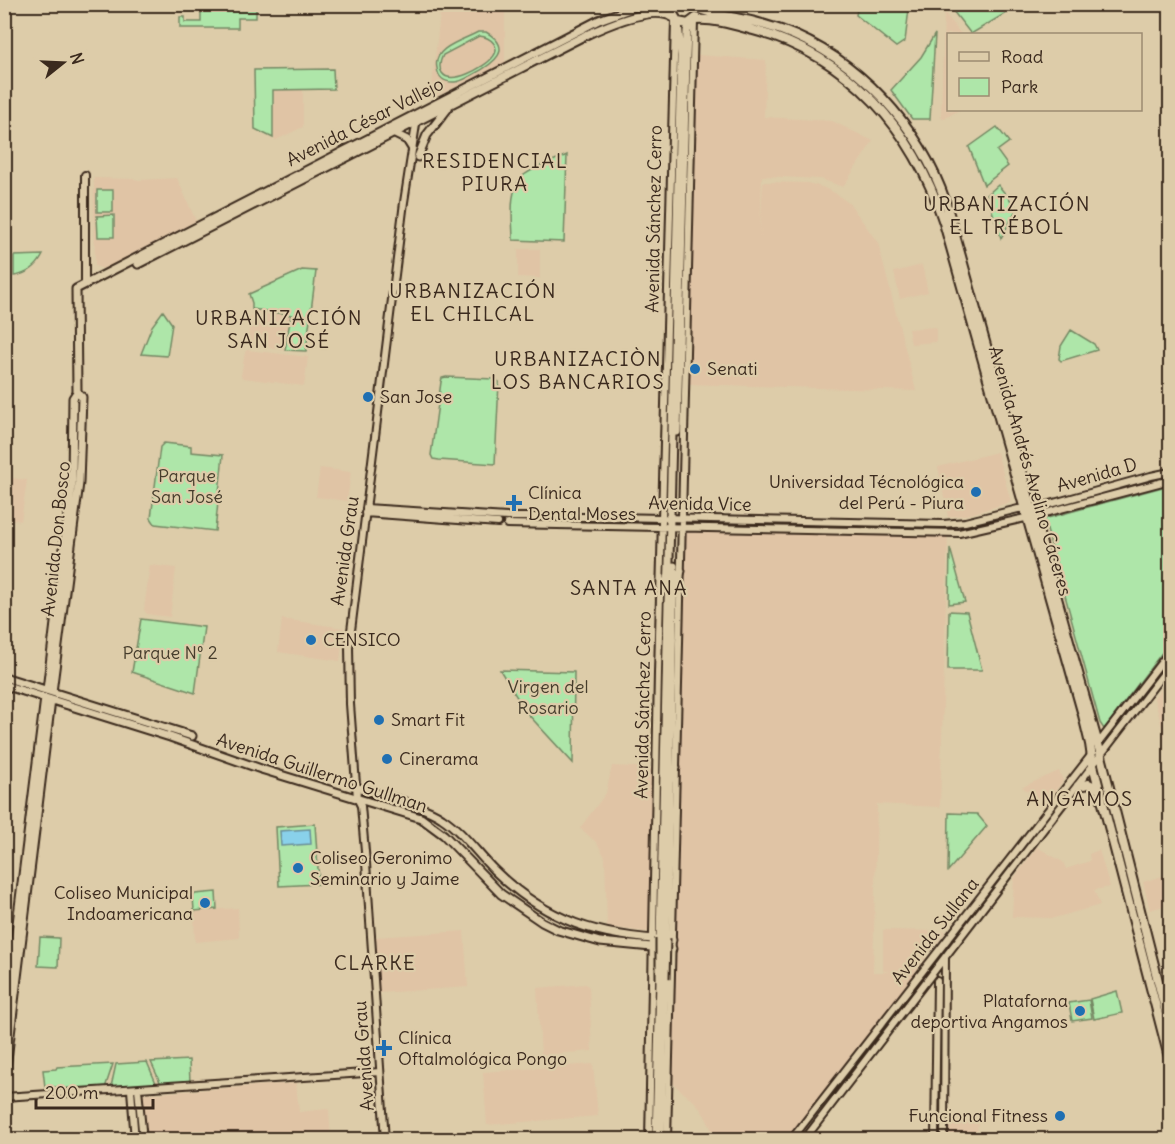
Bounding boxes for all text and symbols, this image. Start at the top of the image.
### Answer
north arrow [33,33,93,93]
legend [947,33,1142,111]
text: Road [1001,45,1044,68]
text: N [66,50,88,67]
street label: Avenida César Vallejo [282,72,447,171]
text: Park [1001,75,1038,98]
street label: Avenida Sánchez Cerro [640,125,667,313]
district label: RESIDENCIAL PIURA [422,148,568,196]
district label: URBANIZACIÓN EL TRÉBOL [923,191,1091,239]
district label: URBANIZACIÓN EL CHILCAL [389,278,557,326]
district label: URBANIZACIÓN SAN JOSÉ [195,305,363,353]
street label: Avenida Andrés Avelino Cáceres [984,343,1077,598]
district label: URBANIZACIÒN LOS BANCARIOS [491,346,665,394]
place label: Senati [707,357,758,380]
marker: Senati [688,362,702,376]
place label: San Jose [380,385,452,408]
marker: San Jose [361,390,375,404]
street label: Avenida D [1054,452,1140,497]
street label: Avenida Don Bosco [36,460,75,618]
park label: Parque San José [151,464,223,508]
place label: Universidad Técnológica del Perú - Piura [769,470,964,514]
place label: Clínica Dental Moses [528,481,636,525]
marker: Universidad Técnológica del Perú - Piura [969,485,983,499]
street label: Avenida Vice [648,491,752,516]
marker: Clínica Dental Moses [505,494,523,512]
street label: Avenida Grau [325,495,364,607]
district label: SANTA ANA [570,575,688,600]
street label: Avenida Sánchez Cerro [629,611,656,799]
place label: CENSICO [323,628,401,651]
marker: CENSICO [304,633,318,647]
park label: Parque Nº 2 [122,641,218,664]
park label: Virgen del Rosario [507,675,589,719]
place label: Smart Fit [391,708,465,731]
marker: Smart Fit [372,713,386,727]
street label: Avenida Guillermo Gullman [214,728,431,818]
place label: Cinerama [399,747,479,770]
marker: Cinerama [380,752,394,766]
district label: ANGAMOS [1026,786,1134,811]
place label: Coliseo Geronimo Seminario y Jaime [310,846,459,890]
marker: Coliseo Geronimo Seminario y Jaime [291,861,305,875]
street label: Avenida Sullana [886,873,983,989]
place label: Coliseo Municipal Indoamericana [54,881,193,925]
marker: Coliseo Municipal Indoamericana [198,896,212,910]
district label: CLARKE [334,950,416,975]
place label: Plataforna deportiva Angamos [910,989,1068,1033]
street label: Avenida Grau [348,1000,379,1112]
marker: Plataforna deportiva Angamos [1073,1004,1087,1018]
place label: Clínica Oftalmológica Pongo [398,1026,567,1070]
marker: Clínica Oftalmológica Pongo [375,1039,393,1057]
scale bar [36,1072,153,1110]
text: 200 m [45,1081,99,1104]
place label: Funcional Fitness [908,1104,1048,1127]
marker: Funcional Fitness [1053,1109,1067,1123]

